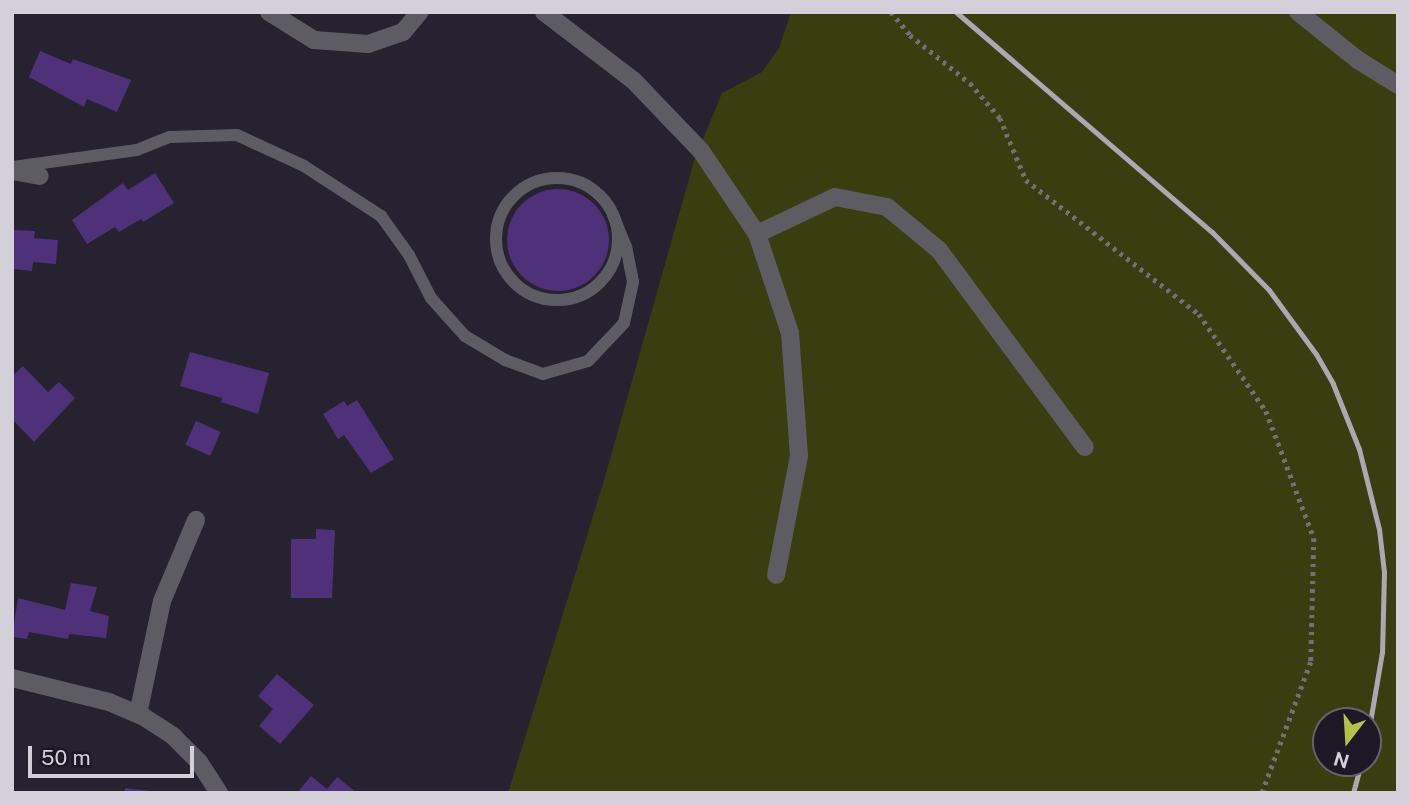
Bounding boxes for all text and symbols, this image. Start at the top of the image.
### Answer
north arrow [1312,707,1382,777]
scale bar [32,732,198,776]
text: 50 m [41,745,91,770]
text: N [1331,747,1352,773]

